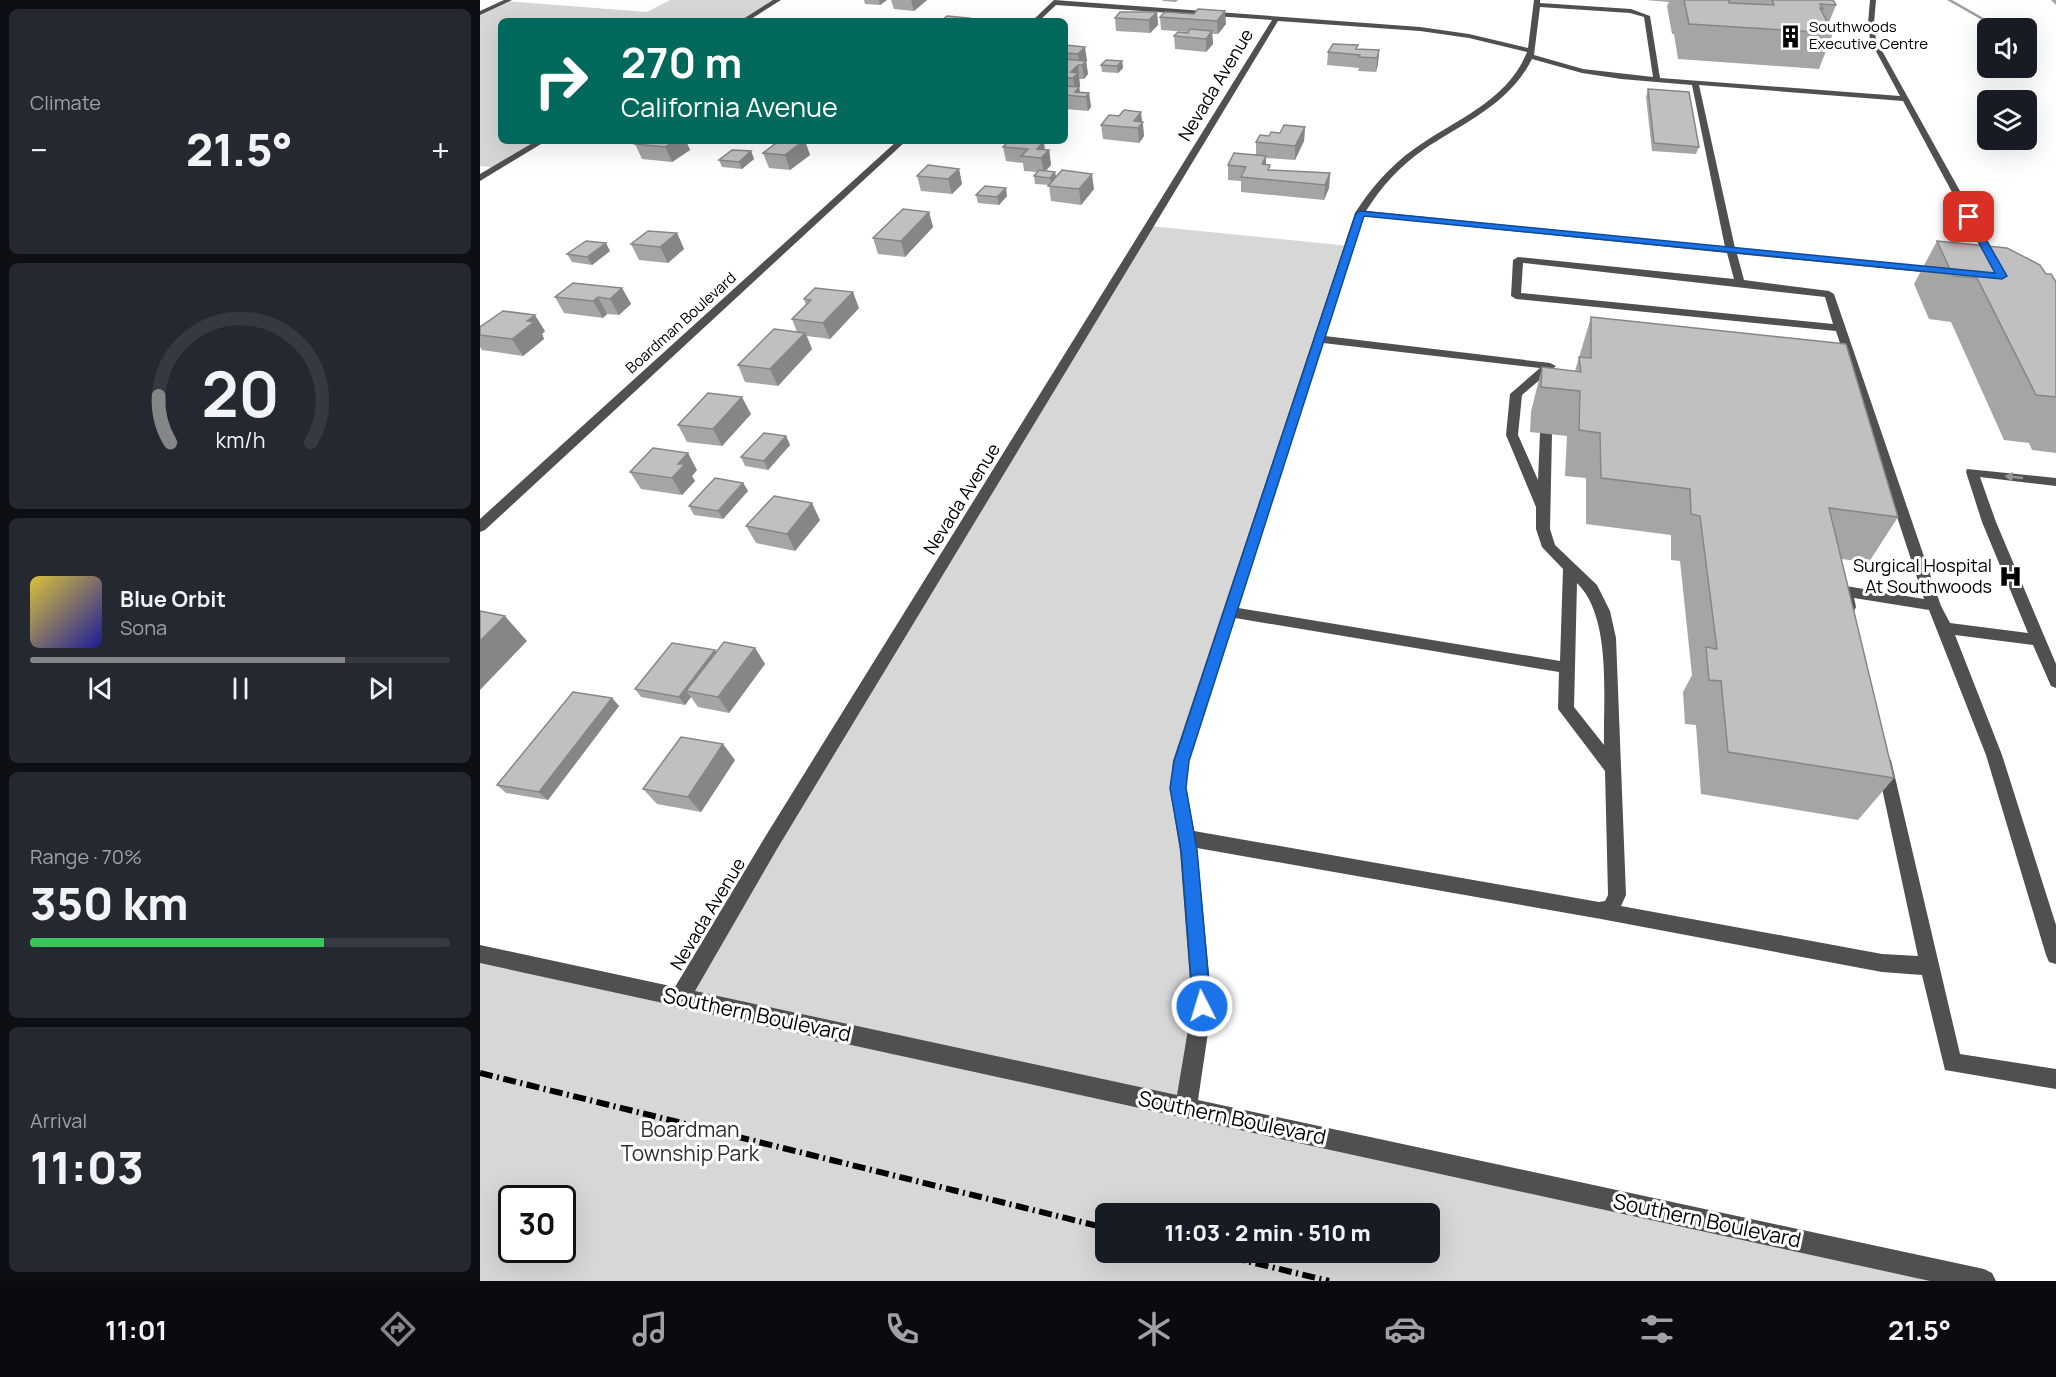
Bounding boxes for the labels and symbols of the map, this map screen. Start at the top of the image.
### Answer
place label: Southwoods Executive Centre [1809,16,1928,54]
building icon: Southwoods Executive Centre [1778,23,1804,49]
street label: Nevada Avenue [1172,24,1258,145]
pin [1943,191,1994,242]
street label: Boardman Boulevard [621,267,740,378]
street label: Nevada Avenue [917,438,1005,559]
one-way arrow [2004,472,2023,482]
place label: Surgical Hospital At Southwoods [1853,553,1992,598]
hospital icon: Surgical Hospital At Southwoods [1997,563,2023,589]
street label: Nevada Avenue [664,853,750,974]
position arrow [1170,974,1234,1038]
street label: Southern Boulevard [661,980,854,1048]
street label: Southern Boulevard [1136,1083,1329,1151]
park label: Boardman Township Park [621,1115,760,1167]
speed limit sign: 30 [498,1185,576,1263]
street label: Southern Boulevard [1611,1186,1804,1254]

